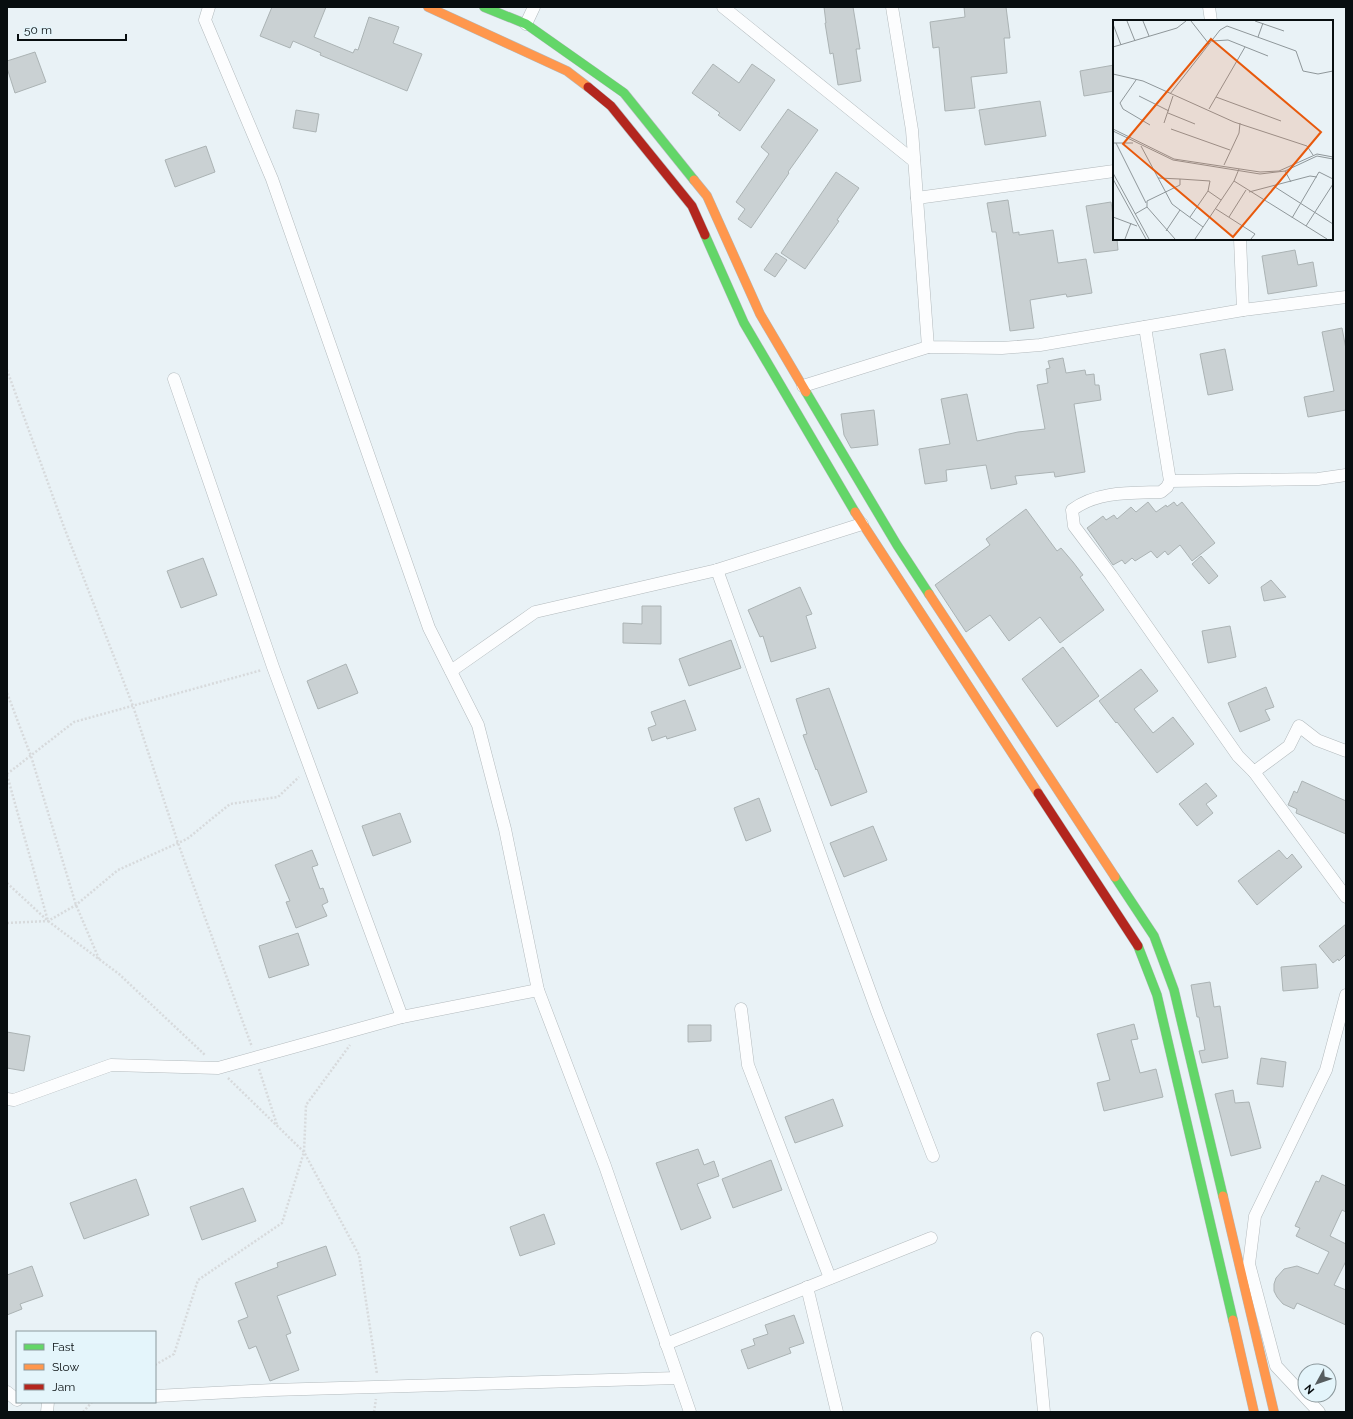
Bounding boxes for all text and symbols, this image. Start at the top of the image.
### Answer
scale bar [18,16,126,42]
inset map [1113,20,1333,240]
text: 50 m [24,23,52,37]
legend [16,1331,156,1403]
text: Fast [52,1340,75,1354]
text: Slow [52,1360,79,1374]
north arrow [1297,1363,1337,1403]
text: Jam [52,1380,75,1394]
text: N [1302,1382,1317,1397]

